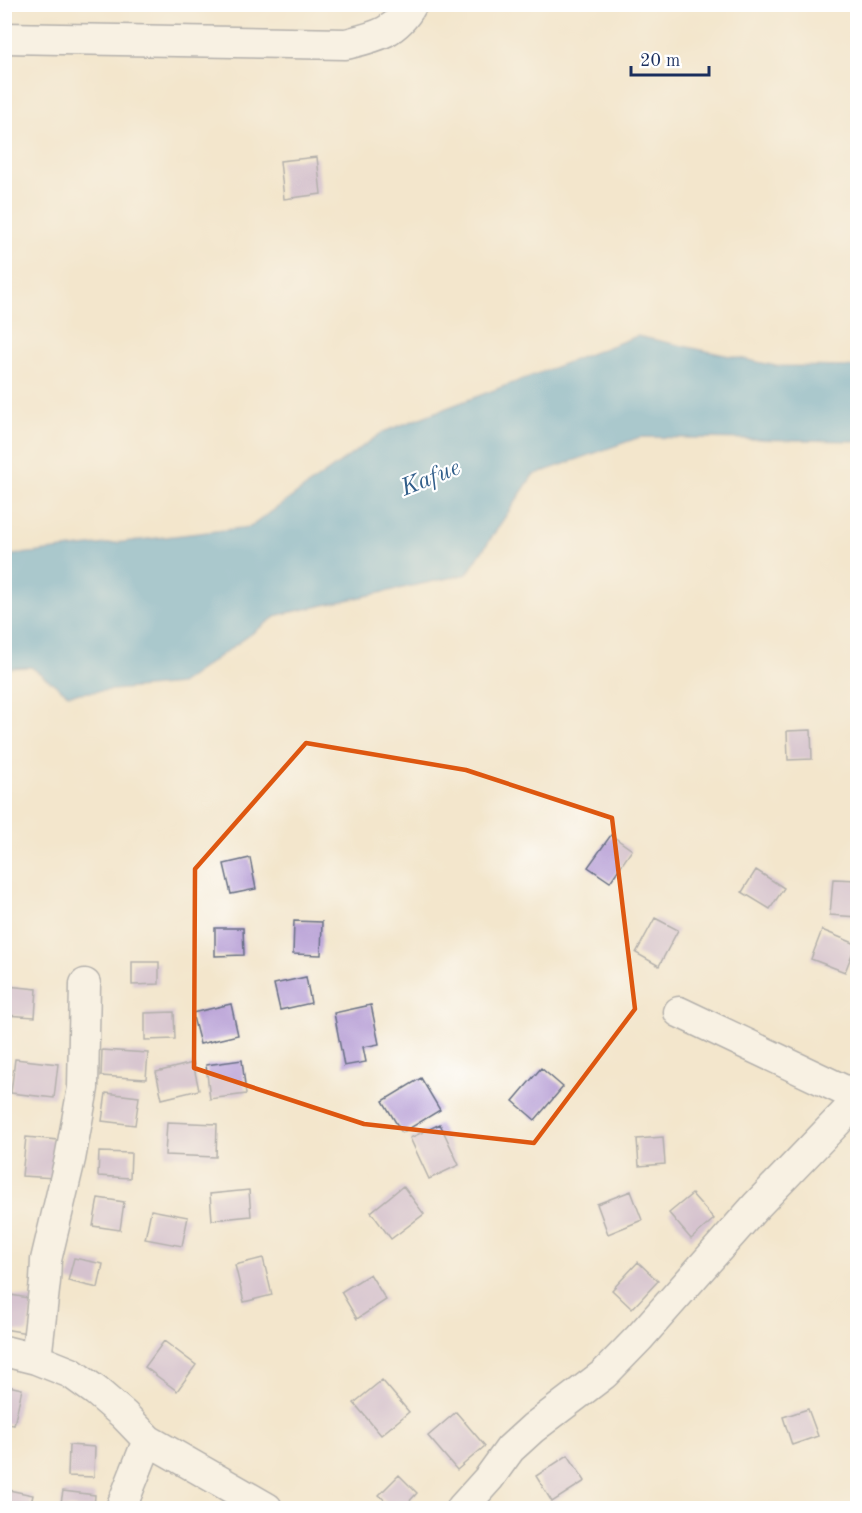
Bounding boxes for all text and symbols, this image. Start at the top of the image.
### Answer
scale bar [631,39,709,77]
text: 20 m [640,52,680,70]
water label: Kafue [396,456,464,502]

